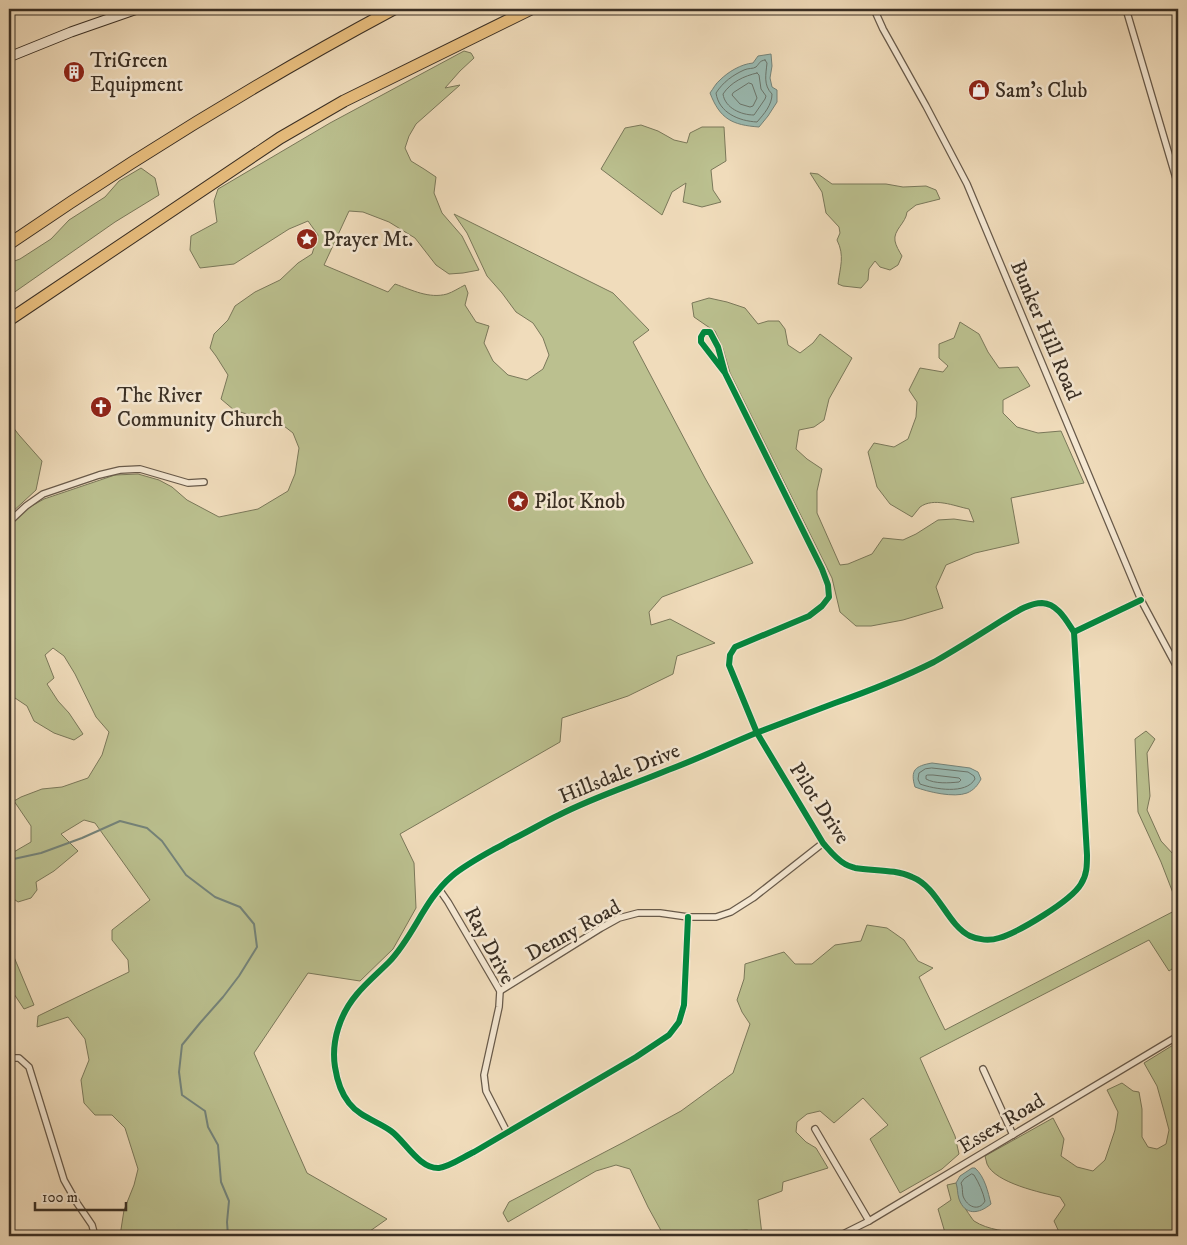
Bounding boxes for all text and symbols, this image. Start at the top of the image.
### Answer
place label: TriGreen Equipment [90,48,184,98]
building icon: TriGreen Equipment [62,60,86,84]
shop icon: Sam's Club [967,78,991,102]
place label: Sam's Club [995,78,1088,104]
place icon: Prayer Mt. [295,227,319,251]
place label: Prayer Mt. [323,227,413,253]
street label: Bunker Hill Road [1004,257,1086,405]
place label: The River Community Church [117,383,283,433]
church icon: The River Community Church [89,395,113,419]
place icon: Pilot Knob [506,489,530,513]
place label: Pilot Knob [534,489,625,515]
street label: Hillsdale Drive [555,738,684,810]
street label: Pilot Drive [783,758,855,849]
street label: Denny Road [522,894,626,967]
street label: Ray Drive [458,902,520,989]
street label: Essex Road [954,1088,1050,1160]
scale bar [35,1180,126,1212]
text: 100 m [42,1188,78,1207]

